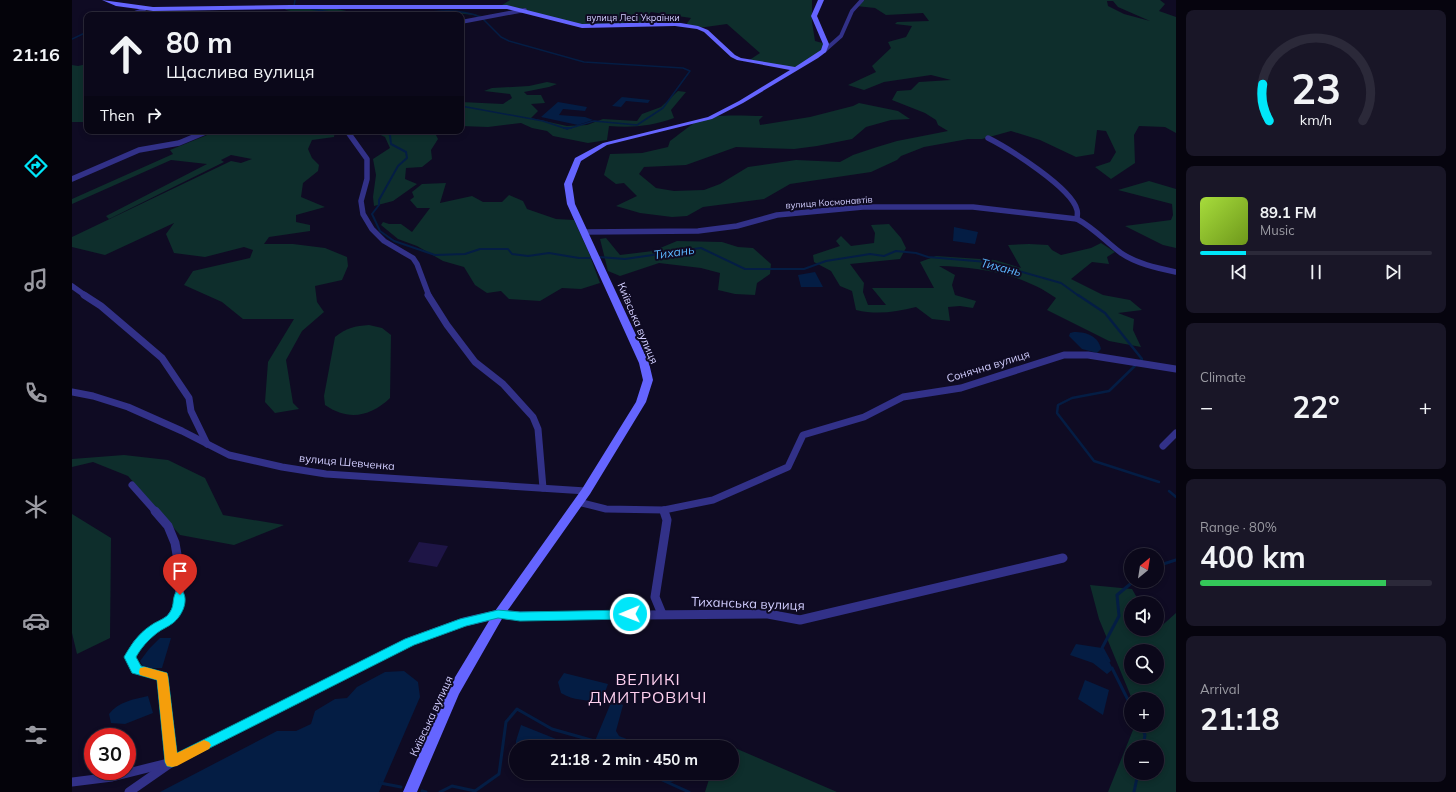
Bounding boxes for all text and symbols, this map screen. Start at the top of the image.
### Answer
street label: вулиця Лесі Українки [586,12,680,24]
text: 80 m [166,25,232,60]
icon: ahead [100,28,152,80]
text: 21:16 [12,43,60,66]
text: Щаслива вулиця [166,60,315,83]
text: 23 [1291,62,1341,114]
icon: right [143,104,165,126]
text: Then [100,106,135,125]
text: km/h [1300,111,1332,129]
icon: directions [22,152,50,180]
street label: вулиця Космонавтів [785,193,873,212]
text: 89.1 FM [1260,203,1316,222]
text: Music [1260,222,1295,238]
water label: Тихань [653,242,696,262]
water label: Тихань [979,255,1023,279]
icon: previous [1228,261,1250,283]
icon: pause [1305,261,1327,283]
icon: next [1382,261,1404,283]
icon: music [22,266,50,294]
street label: Київська вулиця [615,280,661,366]
street label: Сонячна вулиця [945,347,1031,385]
text: Climate [1200,369,1246,385]
icon: phone [22,379,50,407]
text: 22° [1292,388,1340,426]
text: − [1200,393,1213,421]
text: + [1419,393,1432,421]
street label: вулиця Шевченка [299,451,395,473]
icon: climate [22,493,50,521]
text: Range · 80% [1200,519,1277,535]
text: 400 km [1200,538,1306,576]
north arrow [1124,548,1164,588]
map controls [1124,548,1164,780]
pin [163,554,197,595]
icon: arrive [169,560,191,582]
position arrow [609,593,651,635]
street label: Тиханська вулиця [691,593,805,613]
button: sound [1124,596,1164,636]
icon: car [22,607,50,635]
button: search [1124,644,1164,684]
district label: ВЕЛИКІ ДМИТРОВИЧІ [589,669,707,707]
street label: Київська вулиця [406,673,456,759]
text: Arrival [1200,681,1240,697]
button: + [1124,692,1164,732]
text: 21:18 [1200,700,1279,738]
icon: filters [22,721,50,749]
speed limit sign: 30 [84,728,136,780]
button: − [1124,740,1164,780]
text: 21:18 · 2 min · 450 m [550,750,698,769]

